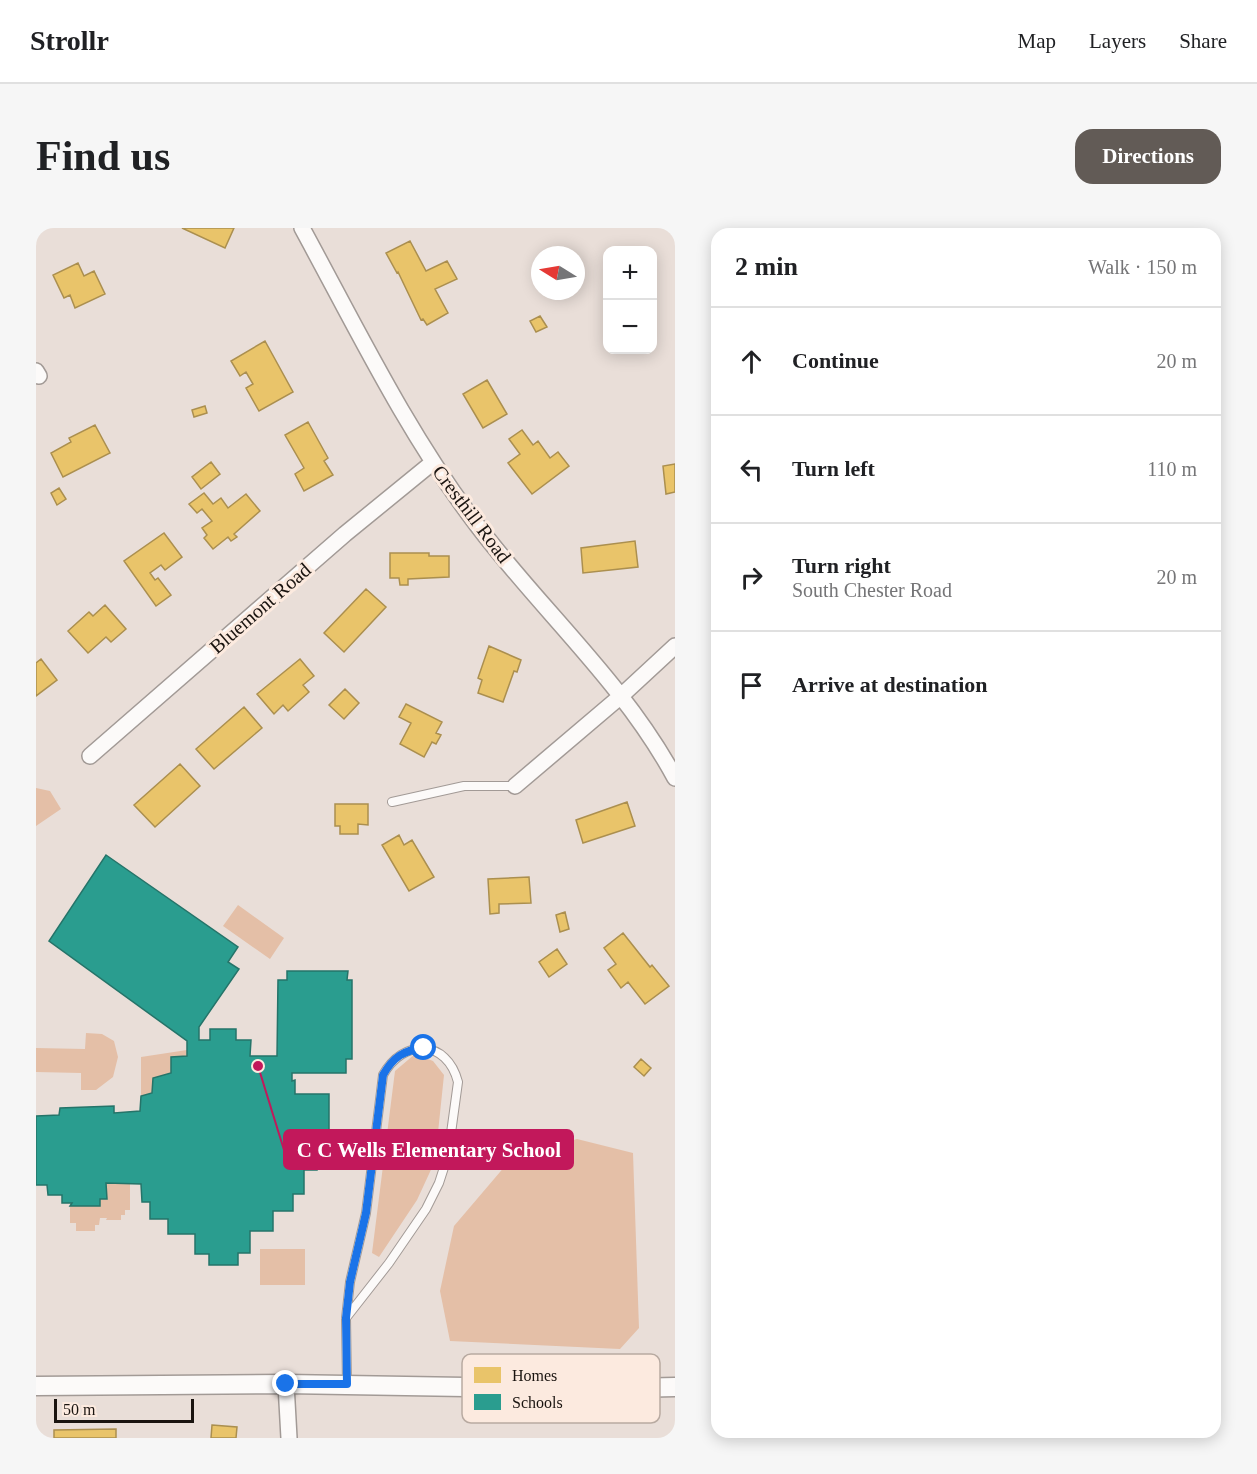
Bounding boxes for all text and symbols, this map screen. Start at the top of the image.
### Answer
text: Strollr [30,25,109,56]
text: Map [1018,29,1056,53]
text: Layers [1089,29,1146,53]
text: Share [1179,29,1227,53]
button: Directions [1075,129,1221,184]
text: Find us [36,133,170,179]
north arrow [531,246,585,300]
map controls [603,246,657,354]
button: + [603,246,657,300]
text: 2 min [735,252,798,281]
text: Walk · 150 m [1088,256,1197,278]
button: − [603,300,657,354]
icon: ahead [735,345,768,378]
text: Continue [792,348,879,373]
text: 20 m [1156,350,1197,372]
icon: left [735,453,768,486]
text: Turn left [792,456,875,481]
text: 110 m [1147,458,1197,480]
street label: Cresthill Road [428,461,516,567]
text: Turn right [792,553,891,578]
street label: Bluemont Road [205,558,315,658]
icon: right [735,561,768,594]
text: 20 m [1156,566,1197,588]
text: South Chester Road [792,579,952,601]
icon: arrive [735,669,768,702]
text: Arrive at destination [792,672,988,697]
route start [410,1034,436,1060]
callout: C C Wells Elementary School [284,1130,573,1169]
text: C C Wells Elementary School [297,1138,561,1162]
legend [462,1354,660,1423]
text: Homes [512,1367,557,1384]
route end [272,1370,298,1396]
text: Schools [512,1394,563,1411]
scale bar [54,1396,194,1424]
text: 50 m [63,1401,95,1418]

